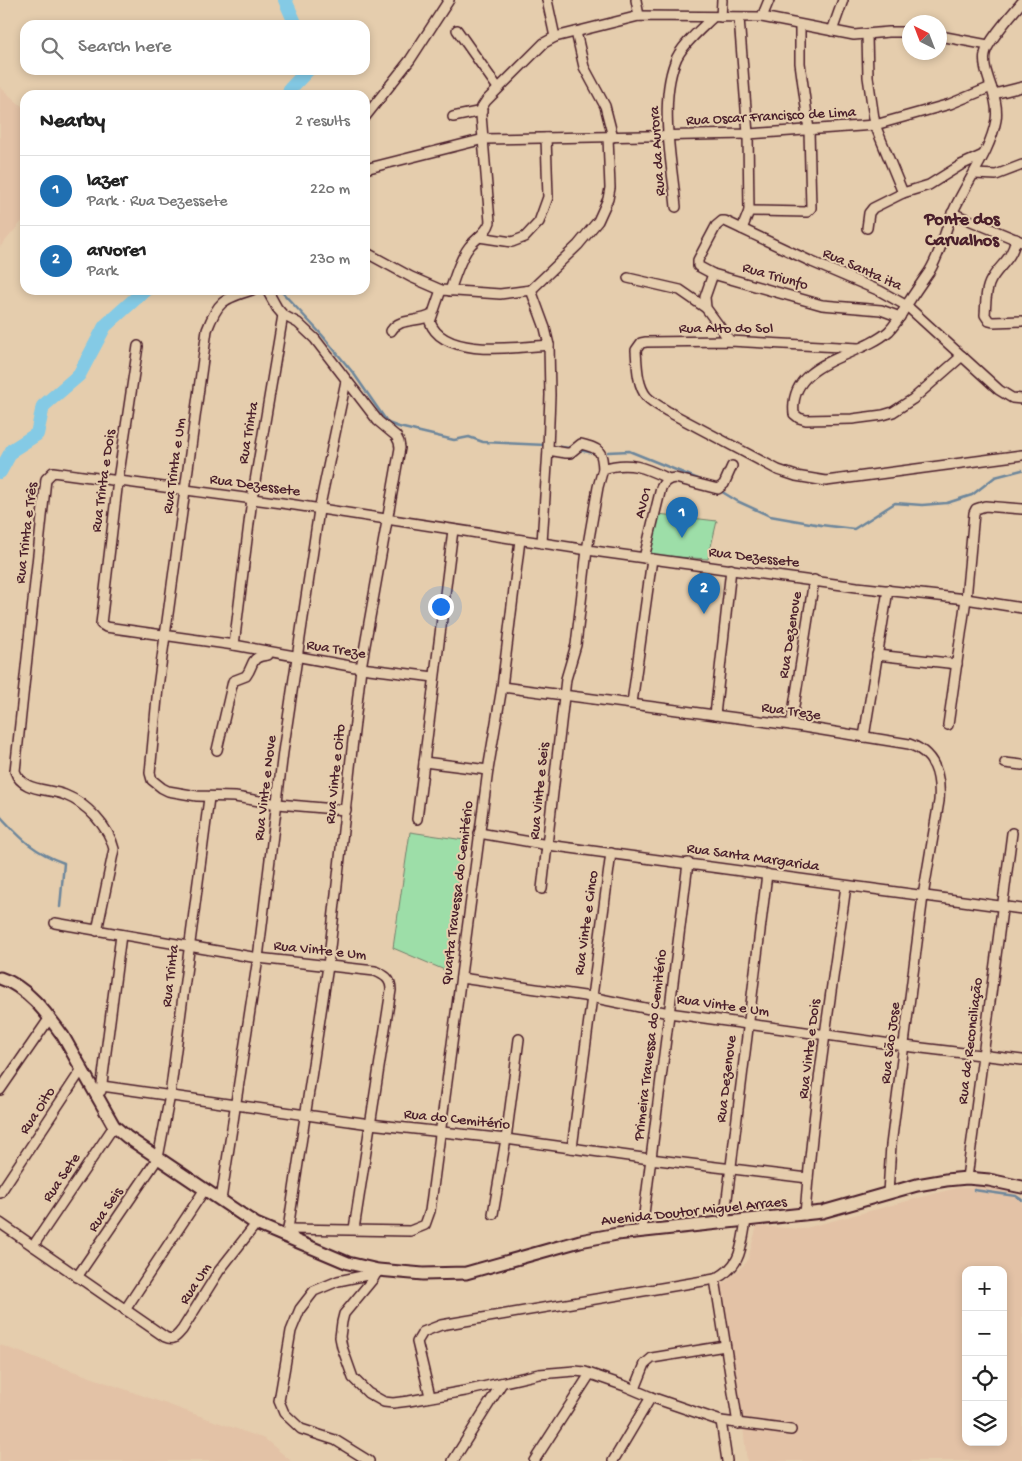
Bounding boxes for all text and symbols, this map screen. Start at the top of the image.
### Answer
north arrow [902,15,947,60]
search box [20,20,370,75]
icon: search [38,34,66,62]
text: Search here [78,36,172,59]
street label: Rua Oscar Francisco de Lima [686,104,857,130]
street label: Rua da Aurora [646,105,670,197]
text: Nearby [40,110,105,135]
text: 2 results [295,113,350,132]
text: lazer [87,170,127,193]
text: 1 [53,181,59,200]
text: 220 m [310,181,350,200]
text: Park · Rua Dezessete [87,193,228,212]
district label: Ponte dos Carvalhos [923,210,1001,252]
text: arvore1 [87,240,147,263]
street label: Rua Santa ita [820,245,905,296]
text: 2 [52,251,60,270]
text: 230 m [310,251,350,270]
street label: Rua Triunfo [740,259,810,295]
text: Park [87,263,118,282]
street label: Rua Alto do Sol [679,320,773,338]
street label: Rua Trinta [235,400,263,465]
street label: Rua Trinta e Um [159,416,191,515]
street label: Rua Trinta e Dois [88,428,120,534]
street label: Rua Dezessete [209,471,302,501]
street label: Rua Trinta e Três [12,481,42,585]
street label: AV01 [631,485,657,521]
pin: 1 [666,497,698,538]
street label: Rua Dezessete [708,544,801,573]
pin: 2 [688,573,720,614]
street label: Rua Dezenove [775,590,807,680]
your location [428,594,454,620]
street label: Rua Treze [305,636,367,664]
street label: Rua Treze [760,699,822,725]
street label: Rua Vinte e Oito [322,723,350,825]
street label: Rua Vinte e Nove [251,734,281,842]
street label: Rua Vinte e Seis [526,741,554,841]
street label: Quarta Travessa do Cemitério [438,800,478,986]
street label: Rua Santa Margarida [686,840,821,876]
street label: Rua Vinte e Cinco [571,869,603,977]
street label: Rua Vinte e Um [273,937,368,965]
street label: Rua Trinta [158,943,184,1008]
street label: Primeira Travessa do Cemitério [630,948,672,1143]
street label: Rua da Reconciliação [954,976,988,1105]
street label: Rua Vinte e Um [675,991,771,1021]
street label: Rua Vinte e Dois [795,998,825,1100]
street label: Rua São Jose [877,1001,905,1085]
street label: Rua Dezenove [713,1034,741,1124]
street label: Rua Oito [16,1084,60,1138]
street label: Rua do Cemitério [403,1105,511,1135]
street label: Rua Sete [39,1150,85,1206]
street label: Rua Seis [84,1184,128,1236]
street label: Avenida Doutor Miguel Arraes [600,1193,788,1231]
street label: Rua Um [176,1259,216,1308]
map controls [962,1266,1007,1446]
button: + [962,1266,1007,1311]
button: − [962,1311,1007,1356]
button: locate [962,1356,1007,1401]
button: layers [962,1401,1007,1446]

